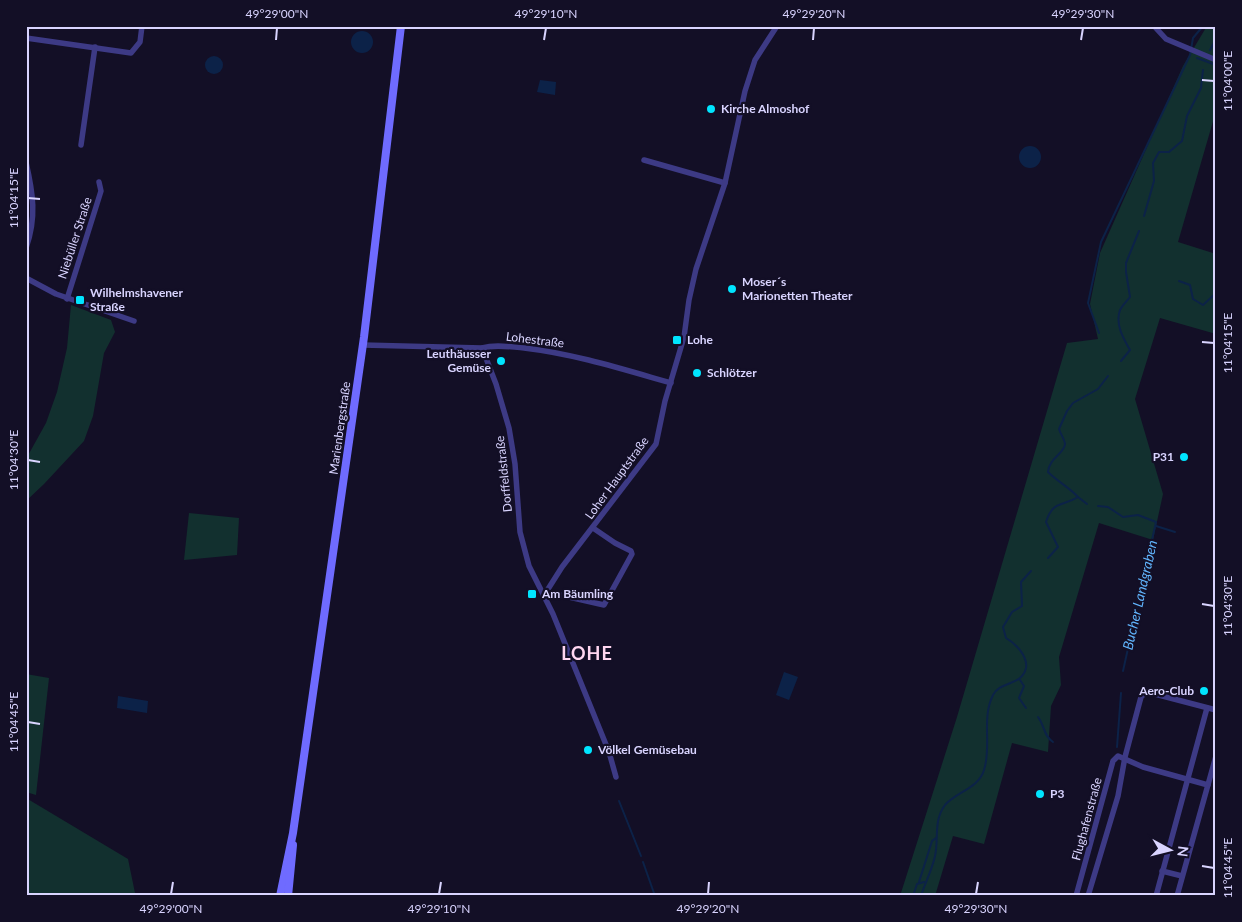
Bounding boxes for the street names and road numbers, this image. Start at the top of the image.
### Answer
street label: Niebüller Straße [54,195,95,281]
street label: Lohestraße [505,328,565,351]
street label: Marienbergstraße [326,380,353,475]
street label: Loher Hauptstraße [582,434,652,522]
street label: Dorffeldstraße [492,435,515,513]
street label: Flughafenstraße [1068,776,1105,862]

